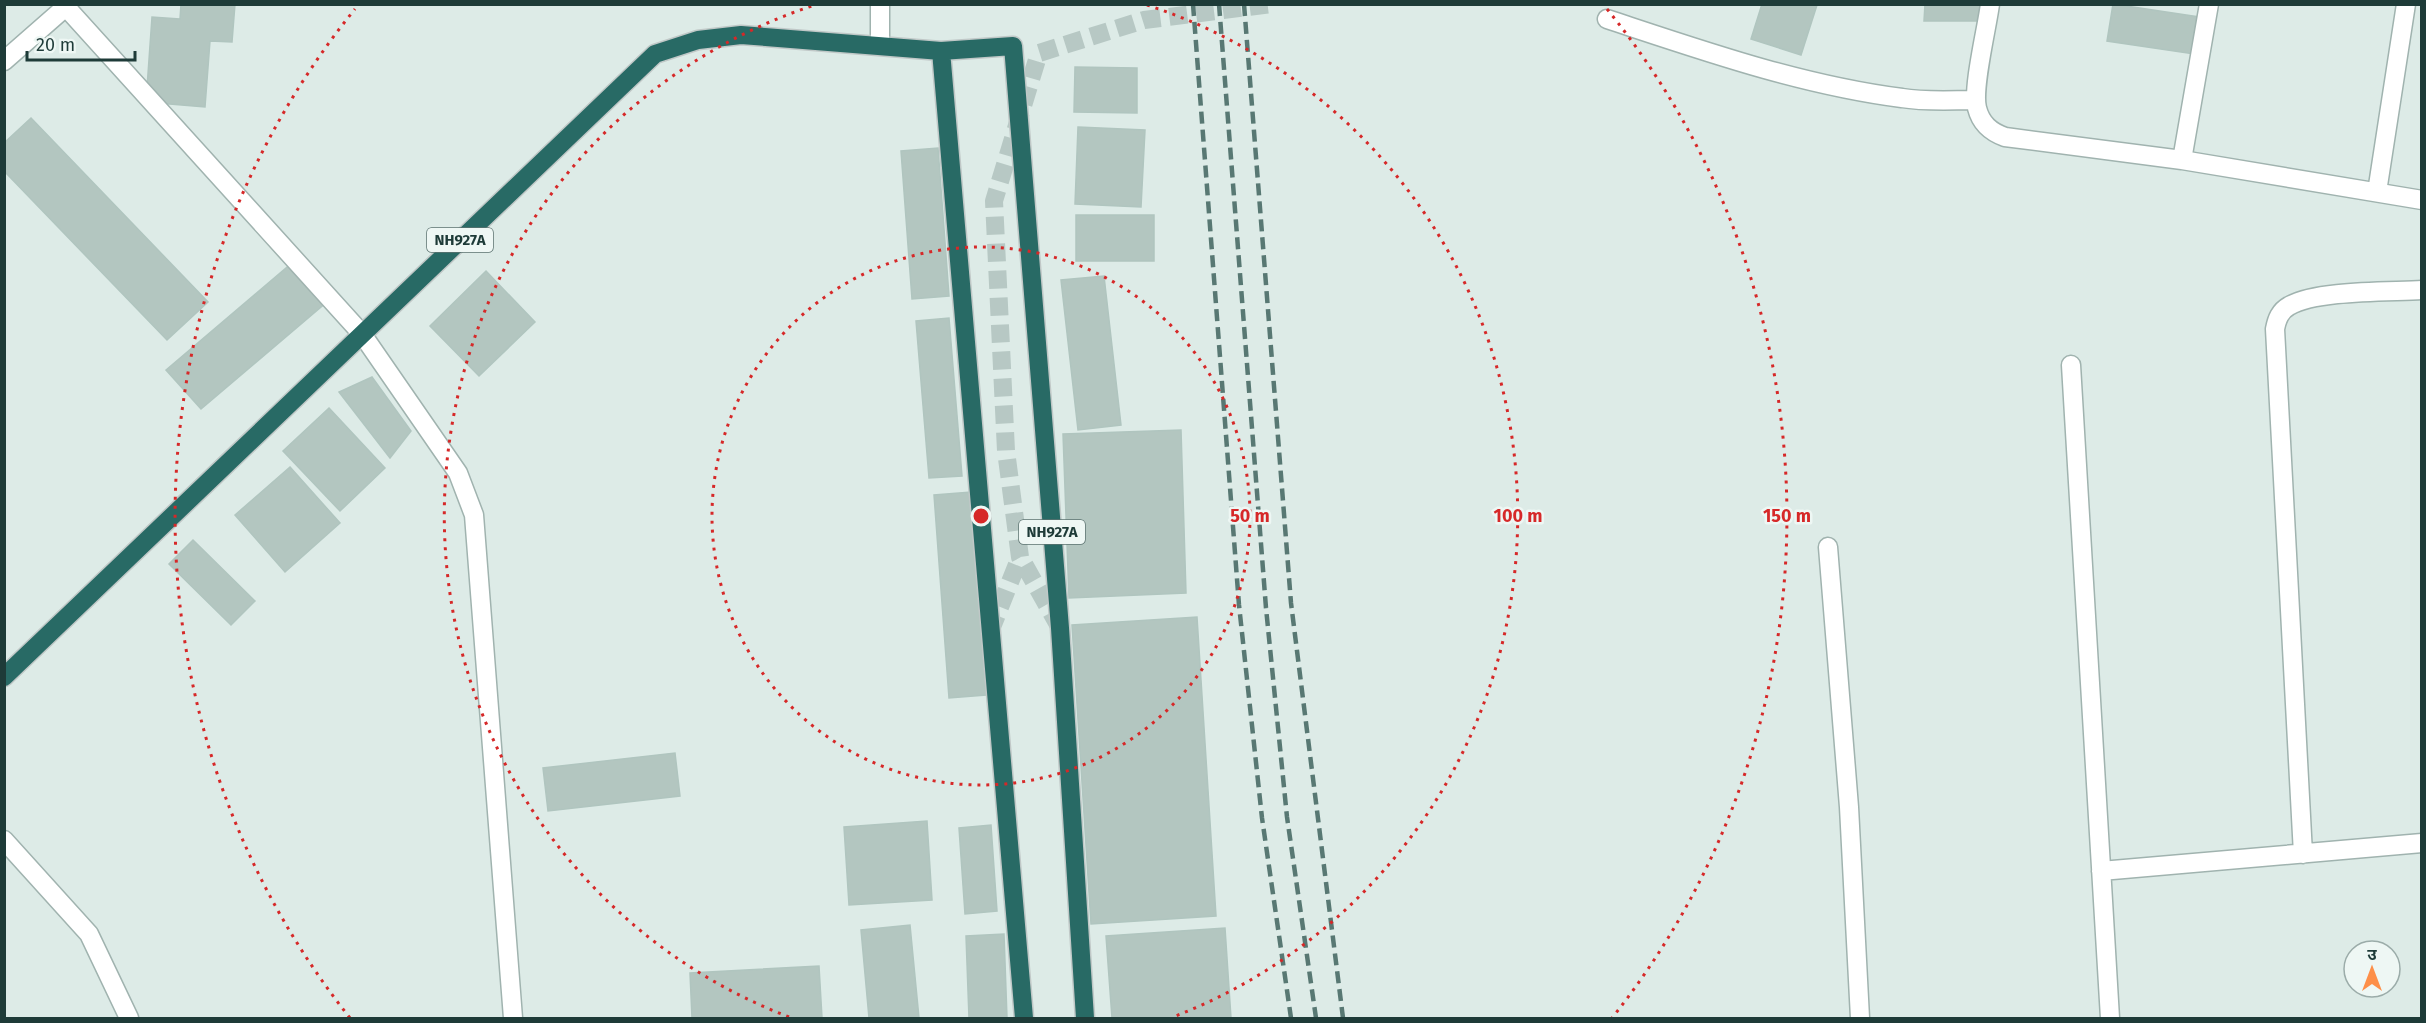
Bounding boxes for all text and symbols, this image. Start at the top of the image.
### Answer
scale bar [27,24,135,62]
text: 20 m [36,34,75,56]
road number: NH927A [427,228,493,252]
text: 50 m [1230,505,1270,527]
text: 100 m [1494,505,1542,527]
text: 150 m [1763,505,1811,527]
centre of rings [971,506,991,526]
road number: NH927A [1019,520,1085,544]
north arrow [2342,939,2402,999]
text: उ [2367,945,2377,964]

